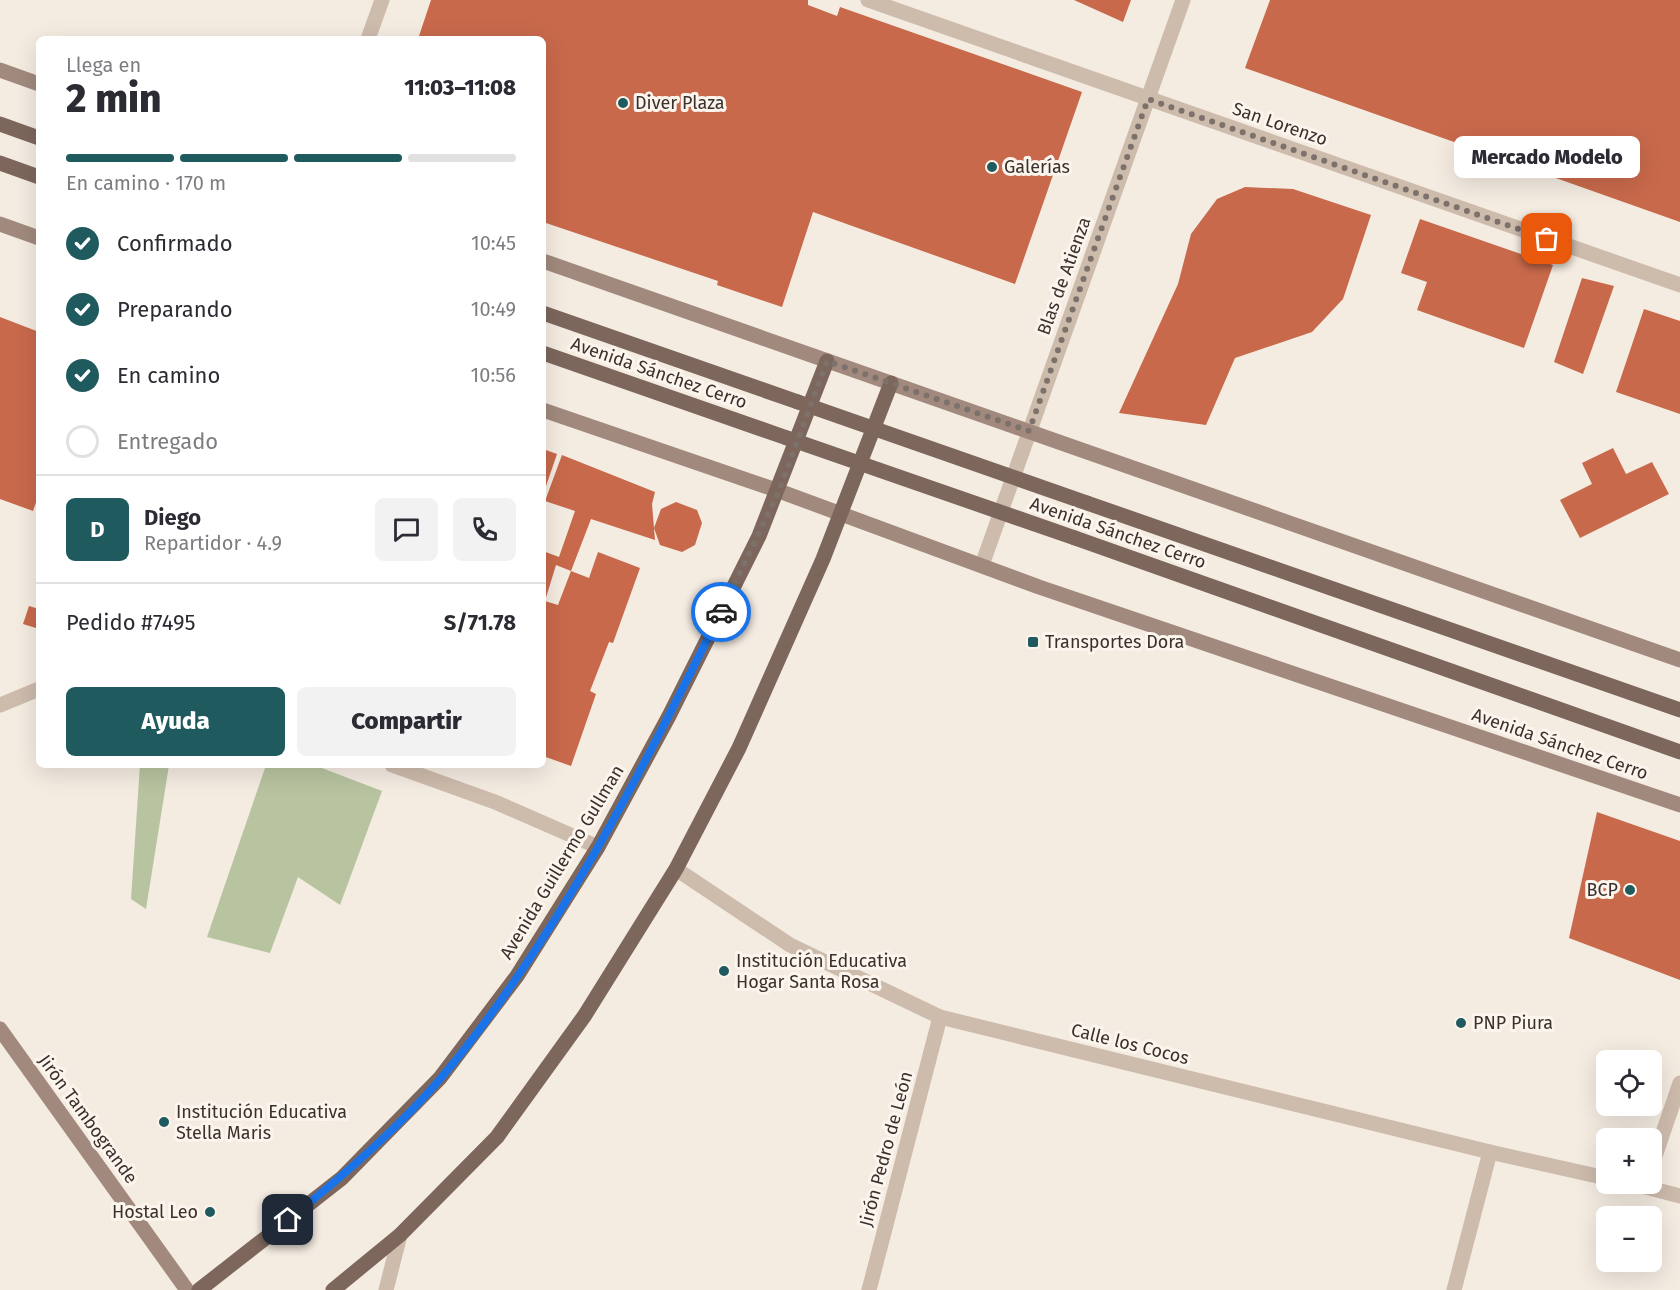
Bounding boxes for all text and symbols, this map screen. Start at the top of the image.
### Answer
text: Llega en [66,53,141,77]
text: 11:03–11:08 [404,74,516,101]
text: 2 min [66,76,162,122]
place label: Diver Plaza [635,92,725,114]
marker: Diver Plaza [616,96,630,110]
street label: San Lorenzo [1230,97,1330,151]
callout: Mercado Modelo [1454,137,1640,179]
text: Mercado Modelo [1471,145,1623,169]
place label: Galerías [1004,156,1070,178]
marker: Galerías [985,160,999,174]
text: En camino · 170 m [66,171,226,195]
pin [1521,213,1572,264]
street label: Blas de Atienza [1032,214,1096,338]
icon: bag [1530,222,1563,255]
icon: check [66,227,99,260]
text: Confirmado [117,230,233,257]
text: 10:45 [471,231,516,255]
icon: check [66,293,99,326]
text: Preparando [117,296,233,323]
text: 10:49 [471,297,516,321]
street label: Avenida Sánchez Cerro [568,333,750,413]
icon: check [66,359,99,392]
text: En camino [117,362,220,389]
text: 10:56 [471,363,516,387]
text: Entregado [117,428,218,455]
street label: Avenida Sánchez Cerro [1027,493,1209,573]
button: chat [375,498,438,561]
button: phone [453,498,516,561]
text: Diego [144,504,201,531]
text: D [90,516,105,543]
text: Repartidor · 4.9 [144,531,282,555]
courier [691,582,751,642]
icon: car [705,596,738,629]
text: Pedido #7495 [66,609,196,636]
text: S/71.78 [444,609,516,636]
place label: Transportes Dora [1045,631,1184,653]
marker: Transportes Dora [1026,635,1040,649]
button: Ayuda [66,687,285,756]
button: Compartir [297,687,516,756]
street label: Avenida Sánchez Cerro [1469,704,1651,784]
street label: Avenida Guillermo Gullman [495,761,629,963]
place label: BCP [1587,879,1618,901]
marker: BCP [1623,883,1637,897]
place label: Institución Educativa Hogar Santa Rosa [736,950,907,993]
marker: Institución Educativa Hogar Santa Rosa [717,964,731,978]
place label: PNP Piura [1473,1012,1553,1034]
marker: PNP Piura [1454,1016,1468,1030]
street label: Calle los Cocos [1069,1019,1191,1069]
street label: Jirón Tambogrande [34,1050,142,1188]
map controls [1596,1050,1662,1272]
button: locate [1596,1050,1662,1116]
street label: Jirón Pedro de León [855,1069,917,1229]
place label: Institución Educativa Stella Maris [176,1101,347,1144]
marker: Institución Educativa Stella Maris [157,1115,171,1129]
button: + [1596,1128,1662,1194]
pin [262,1194,313,1245]
place label: Hostal Leo [112,1201,198,1223]
icon: home [271,1203,304,1236]
marker: Hostal Leo [203,1205,217,1219]
button: − [1596,1206,1662,1272]

